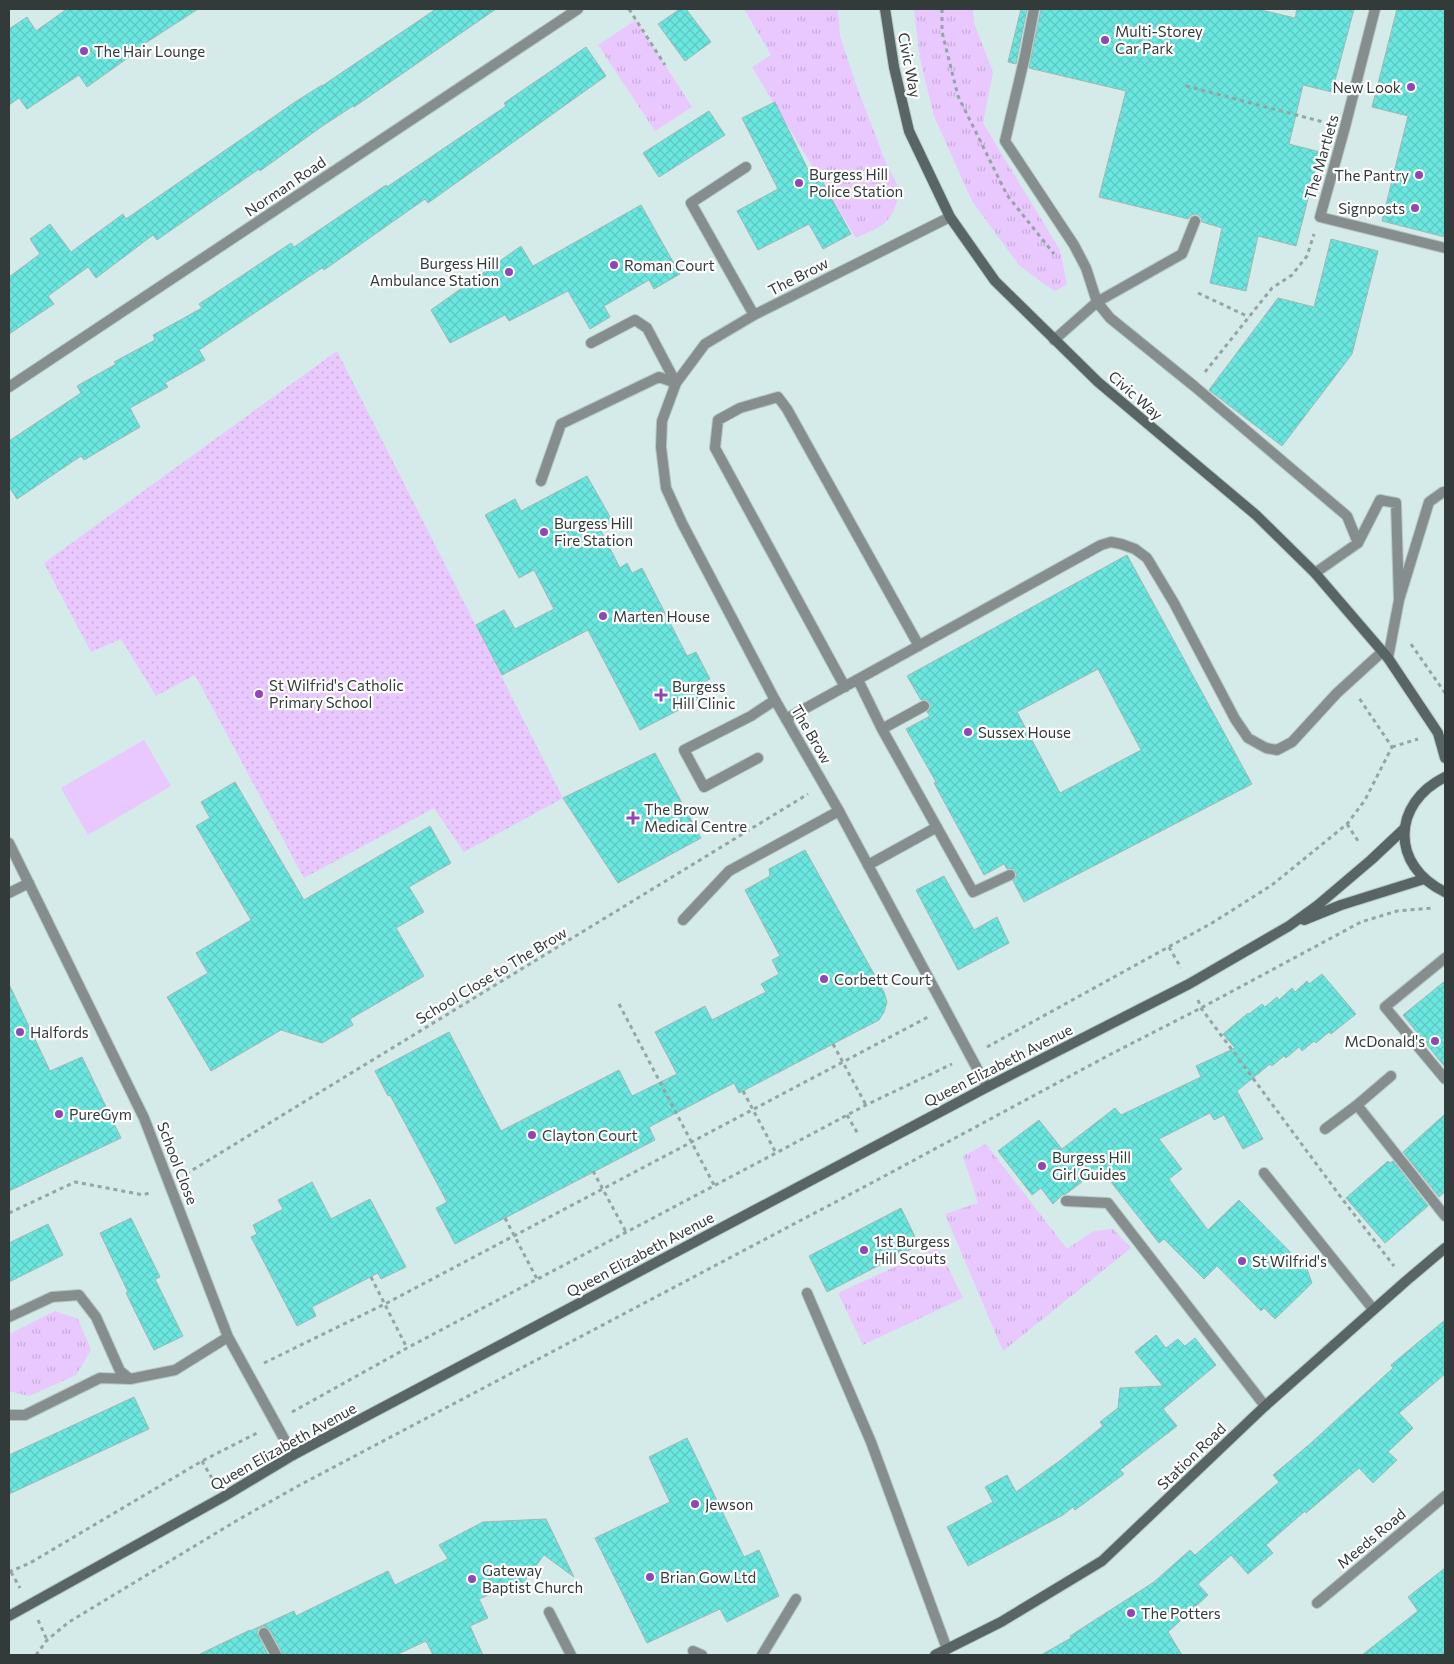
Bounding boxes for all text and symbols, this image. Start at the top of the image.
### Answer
place label: Multi-Storey Car Park [1115,22,1203,57]
street label: Civic Way [895,31,925,99]
marker: Multi-Storey Car Park [1099,34,1111,46]
place label: The Hair Lounge [94,42,205,60]
marker: The Hair Lounge [78,45,90,57]
place label: New Look [1332,78,1401,96]
marker: New Look [1405,81,1417,93]
street label: The Martlets [1300,112,1342,202]
street label: Norman Road [241,152,329,220]
place label: Burgess Hill Police Station [809,165,903,200]
place label: The Pantry [1334,166,1409,184]
marker: The Pantry [1413,169,1425,181]
marker: Burgess Hill Police Station [793,177,805,189]
place label: Signposts [1338,199,1405,217]
marker: Signposts [1409,202,1421,214]
street label: The Brow [765,253,831,299]
place label: Burgess Hill Ambulance Station [370,254,499,289]
place label: Roman Court [624,256,715,274]
marker: Roman Court [608,259,620,271]
marker: Burgess Hill Ambulance Station [503,266,515,278]
street label: Civic Way [1105,367,1167,424]
place label: Burgess Hill Fire Station [554,514,633,549]
marker: Burgess Hill Fire Station [538,526,550,538]
place label: Marten House [613,607,710,625]
marker: Marten House [597,610,609,622]
place label: St Wilfrid's Catholic Primary School [269,676,404,711]
place label: Burgess Hill Clinic [672,677,735,712]
marker: St Wilfrid's Catholic Primary School [253,688,265,700]
marker: Burgess Hill Clinic [654,688,668,702]
street label: The Brow [788,701,836,767]
place label: Sussex House [978,723,1071,741]
marker: Sussex House [962,726,974,738]
place label: The Brow Medical Centre [644,800,747,835]
marker: The Brow Medical Centre [626,811,640,825]
street label: School Close to The Brow [412,923,570,1027]
place label: Corbett Court [834,970,931,988]
marker: Corbett Court [818,973,830,985]
street label: Queen Elizabeth Avenue [921,1020,1075,1110]
place label: Halfords [30,1023,89,1041]
marker: Halfords [14,1026,26,1038]
place label: McDonald's [1344,1032,1425,1050]
marker: McDonald's [1429,1035,1441,1047]
place label: PureGym [69,1105,132,1123]
marker: PureGym [53,1108,65,1120]
street label: School Close [154,1119,202,1207]
place label: Clayton Court [542,1126,638,1144]
marker: Clayton Court [526,1129,538,1141]
place label: Burgess Hill Girl Guides [1052,1148,1131,1183]
marker: Burgess Hill Girl Guides [1036,1160,1048,1172]
street label: Queen Elizabeth Avenue [563,1207,717,1300]
place label: 1st Burgess Hill Scouts [874,1232,950,1267]
marker: 1st Burgess Hill Scouts [858,1244,870,1256]
place label: St Wilfrid's [1252,1252,1327,1270]
marker: St Wilfrid's [1236,1255,1248,1267]
street label: Queen Elizabeth Avenue [207,1398,359,1494]
street label: Station Road [1153,1419,1229,1493]
place label: Jewson [705,1495,753,1513]
marker: Jewson [689,1498,701,1510]
street label: Meeds Road [1333,1504,1409,1572]
place label: Gateway Baptist Church [482,1561,583,1596]
place label: Brian Gow Ltd [660,1568,756,1586]
marker: Brian Gow Ltd [644,1571,656,1583]
marker: Gateway Baptist Church [466,1573,478,1585]
place label: The Potters [1141,1604,1221,1622]
marker: The Potters [1125,1607,1137,1619]

